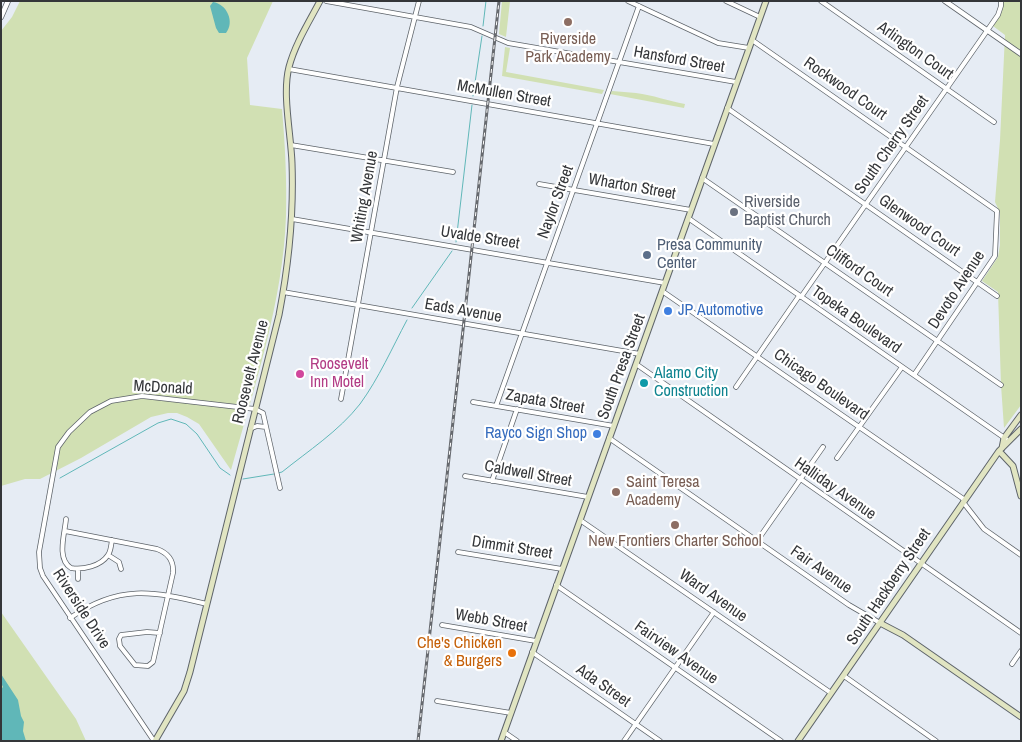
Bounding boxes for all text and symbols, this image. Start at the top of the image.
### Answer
marker: Riverside Park Academy [562,16,574,28]
street label: Arlington Court [873,18,957,84]
place label: Riverside Park Academy [525,30,611,68]
street label: Hansford Street [632,43,726,77]
street label: Rockwood Court [800,53,890,125]
street label: McMullen Street [456,76,552,112]
street label: South Cherry Street [851,92,933,198]
street label: Whiting Avenue [347,149,383,245]
street label: Naylor Street [534,163,578,241]
street label: Wharton Street [587,170,677,204]
street label: Glenwood Court [875,191,963,261]
place label: Riverside Baptist Church [744,193,831,231]
marker: Riverside Baptist Church [728,206,740,218]
street label: Uvalde Street [439,222,521,254]
place label: Presa Community Center [657,236,762,274]
street label: Clifford Court [822,241,896,301]
street label: Devoto Avenue [925,247,989,333]
marker: Presa Community Center [641,249,653,261]
street label: Topeka Boulevard [807,282,905,358]
street label: Eads Avenue [423,295,503,327]
place label: JP Automotive [678,301,763,321]
marker: JP Automotive [662,305,674,317]
street label: South Presa Street [594,312,650,422]
street label: Roosevelt Avenue [229,318,273,426]
street label: Chicago Boulevard [770,345,872,425]
place label: Roosevelt Inn Motel [310,355,368,393]
place label: Alamo City Construction [654,364,728,402]
marker: Roosevelt Inn Motel [294,368,306,380]
street label: McDonald [133,377,193,399]
marker: Alamo City Construction [638,377,650,389]
street label: Zapata Street [504,386,586,418]
place label: Rayco Sign Shop [485,424,587,444]
marker: Rayco Sign Shop [591,428,603,440]
street label: Halliday Avenue [790,454,880,524]
street label: Caldwell Street [483,457,573,491]
place label: Saint Teresa Academy [626,473,700,511]
marker: Saint Teresa Academy [610,486,622,498]
marker: New Frontiers Charter School [669,519,681,531]
street label: South Hackberry Street [843,525,935,649]
street label: Dimmit Street [471,532,553,564]
place label: New Frontiers Charter School [588,532,762,552]
street label: Fair Avenue [787,542,855,598]
street label: Riverside Drive [48,566,114,652]
street label: Ward Avenue [675,566,751,626]
street label: Webb Street [454,605,528,637]
street label: Fairview Avenue [631,617,721,689]
place label: Che's Chicken & Burgers [417,634,502,672]
marker: Che's Chicken & Burgers [506,647,518,659]
street label: Ada Street [572,660,634,712]

